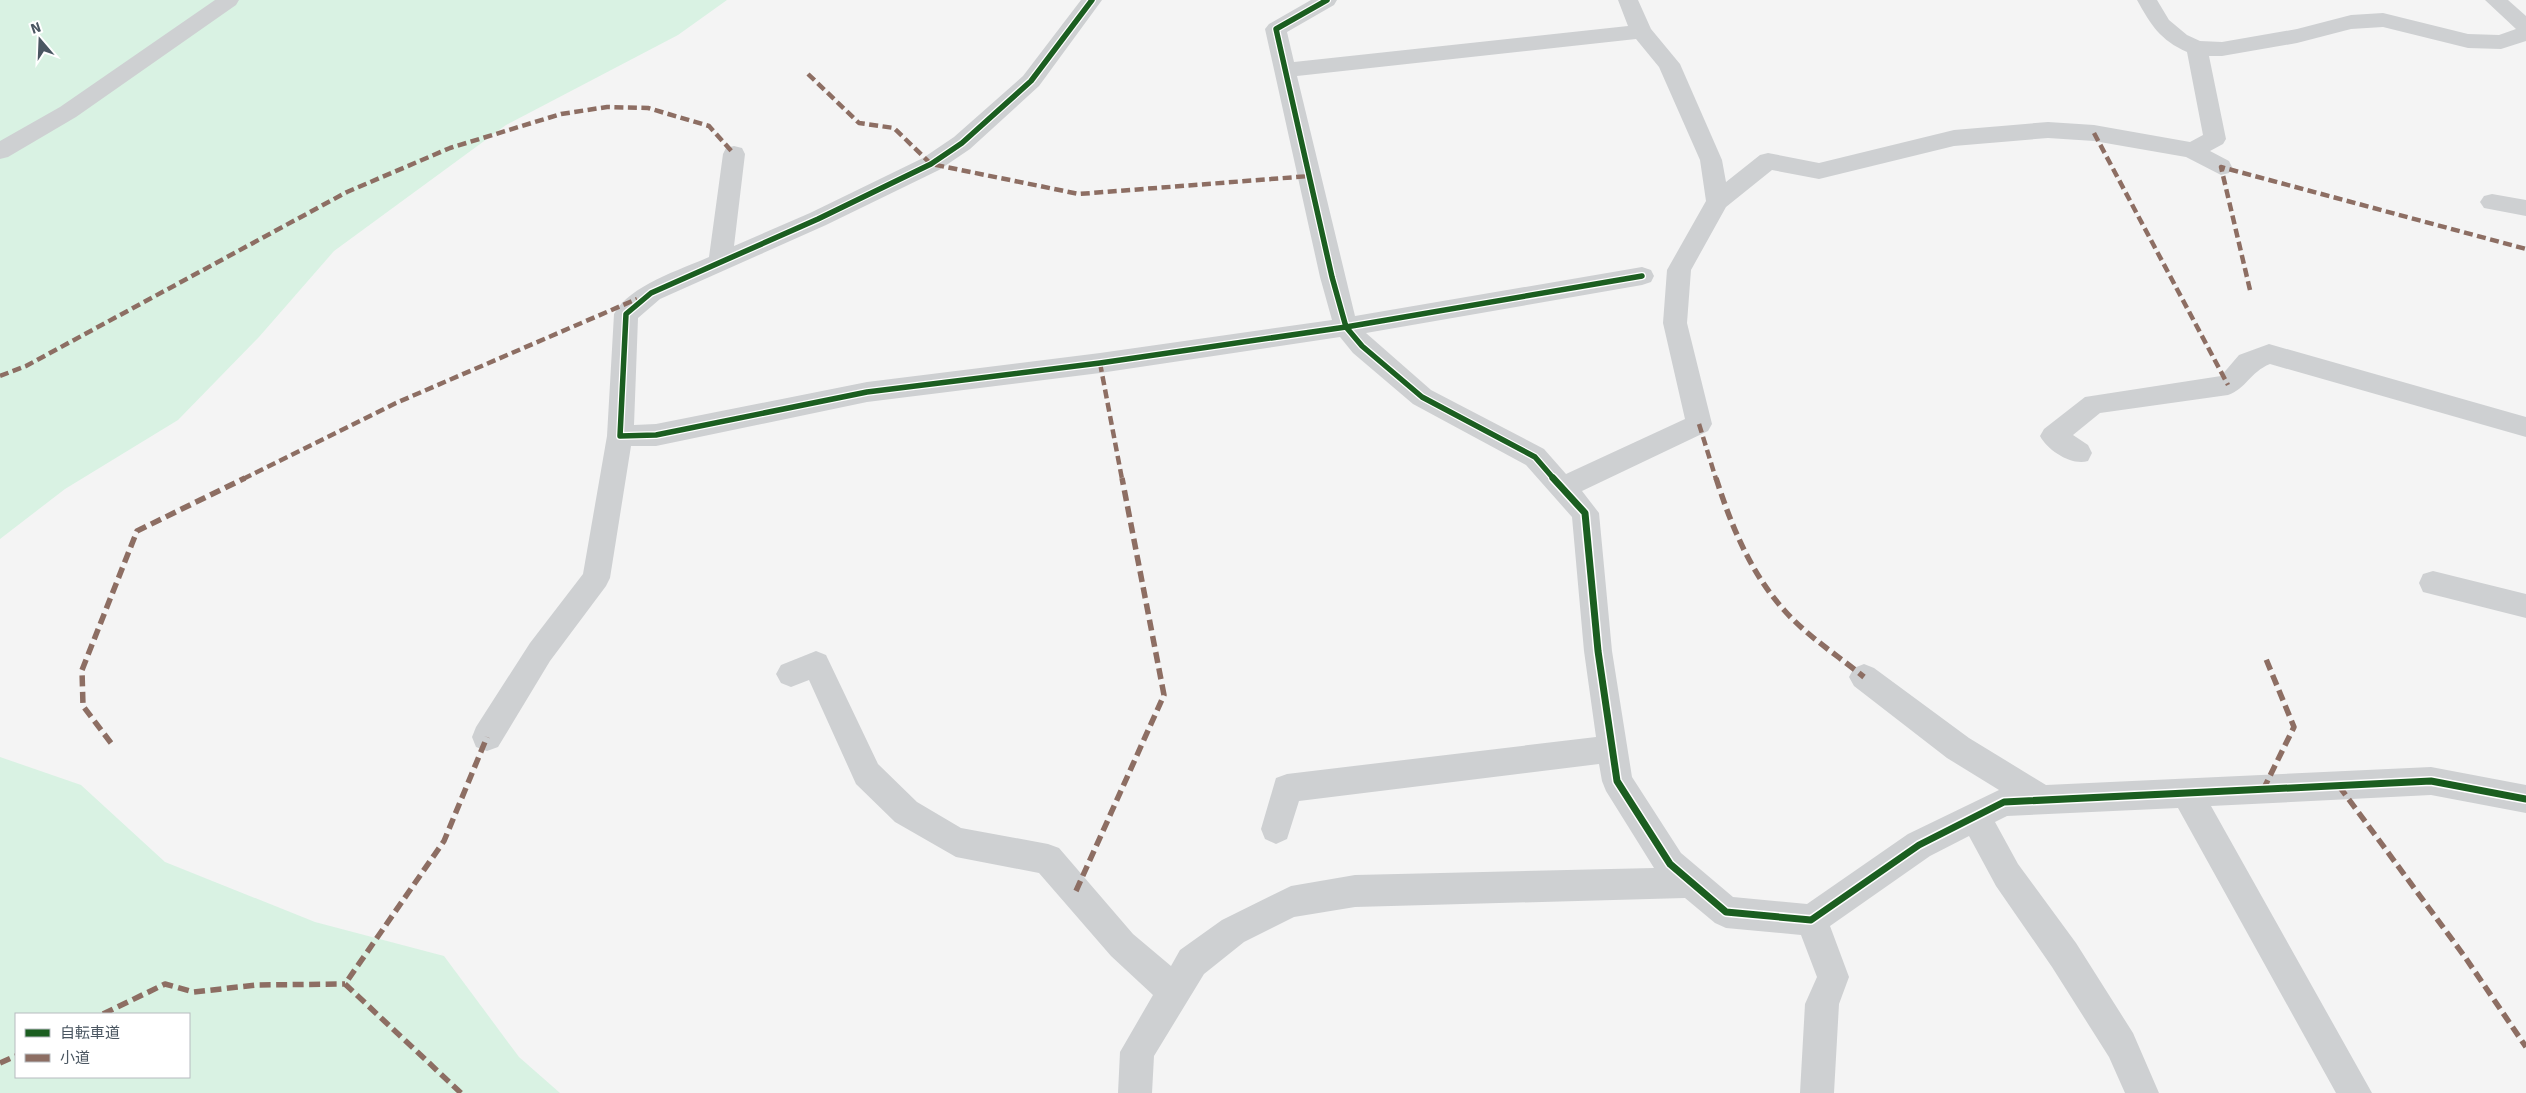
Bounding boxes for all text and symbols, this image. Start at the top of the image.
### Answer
north arrow [15,15,65,65]
text: N [29,19,43,38]
legend [15,1013,190,1078]
text: 自転車道 [60,1024,120,1042]
text: 小道 [60,1049,90,1067]

